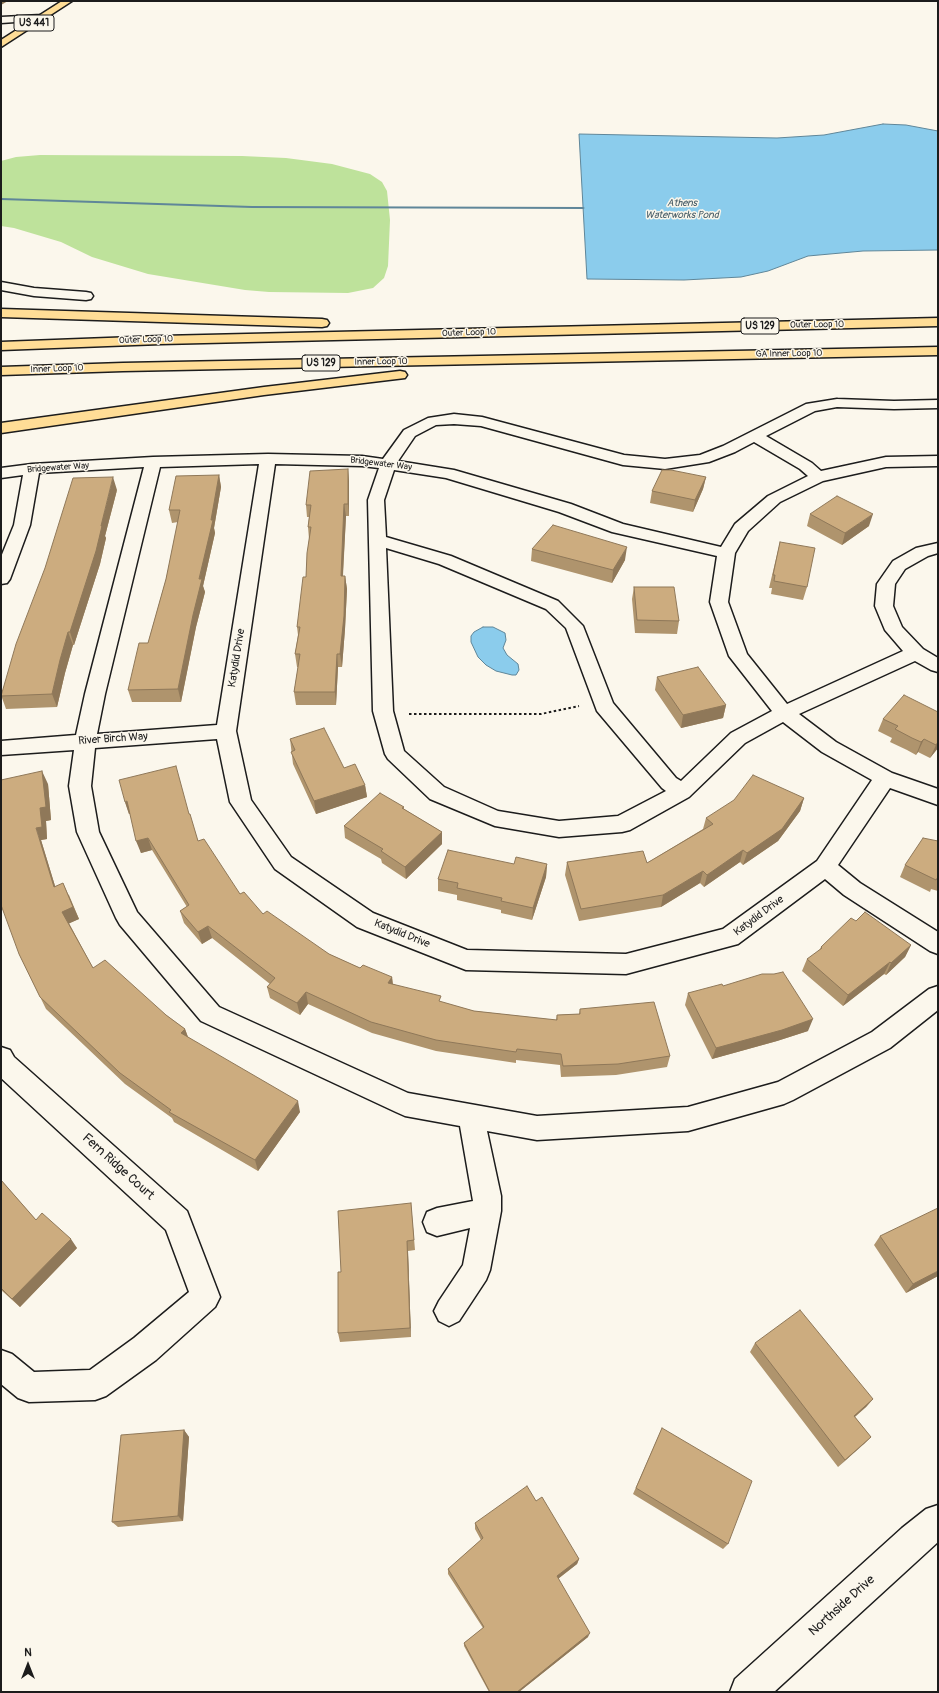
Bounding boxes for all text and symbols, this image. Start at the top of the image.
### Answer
road number: US 441 [14,15,54,31]
water label: Athens Waterworks Pond [645,197,719,220]
road number: US 129 [741,318,779,334]
street label: Outer Loop 10 [790,319,844,331]
street label: Outer Loop 10 [442,327,496,339]
street label: Outer Loop 10 [119,334,173,346]
street label: GA Inner Loop 10 [756,348,822,360]
road number: US 129 [302,355,340,371]
street label: Inner Loop 10 [354,356,408,368]
street label: Inner Loop 10 [30,363,84,375]
street label: Bridgewater Way [349,455,413,473]
street label: Bridgewater Way [27,460,89,476]
street label: Katydid Drive [226,628,248,688]
street label: River Birch Way [78,730,148,748]
street label: Katydid Drive [731,893,787,939]
street label: Katydid Drive [372,917,432,951]
street label: Fern Ridge Court [79,1130,157,1204]
street label: Northside Drive [806,1572,878,1640]
north arrow [8,1645,48,1685]
text: N [24,1646,32,1659]

